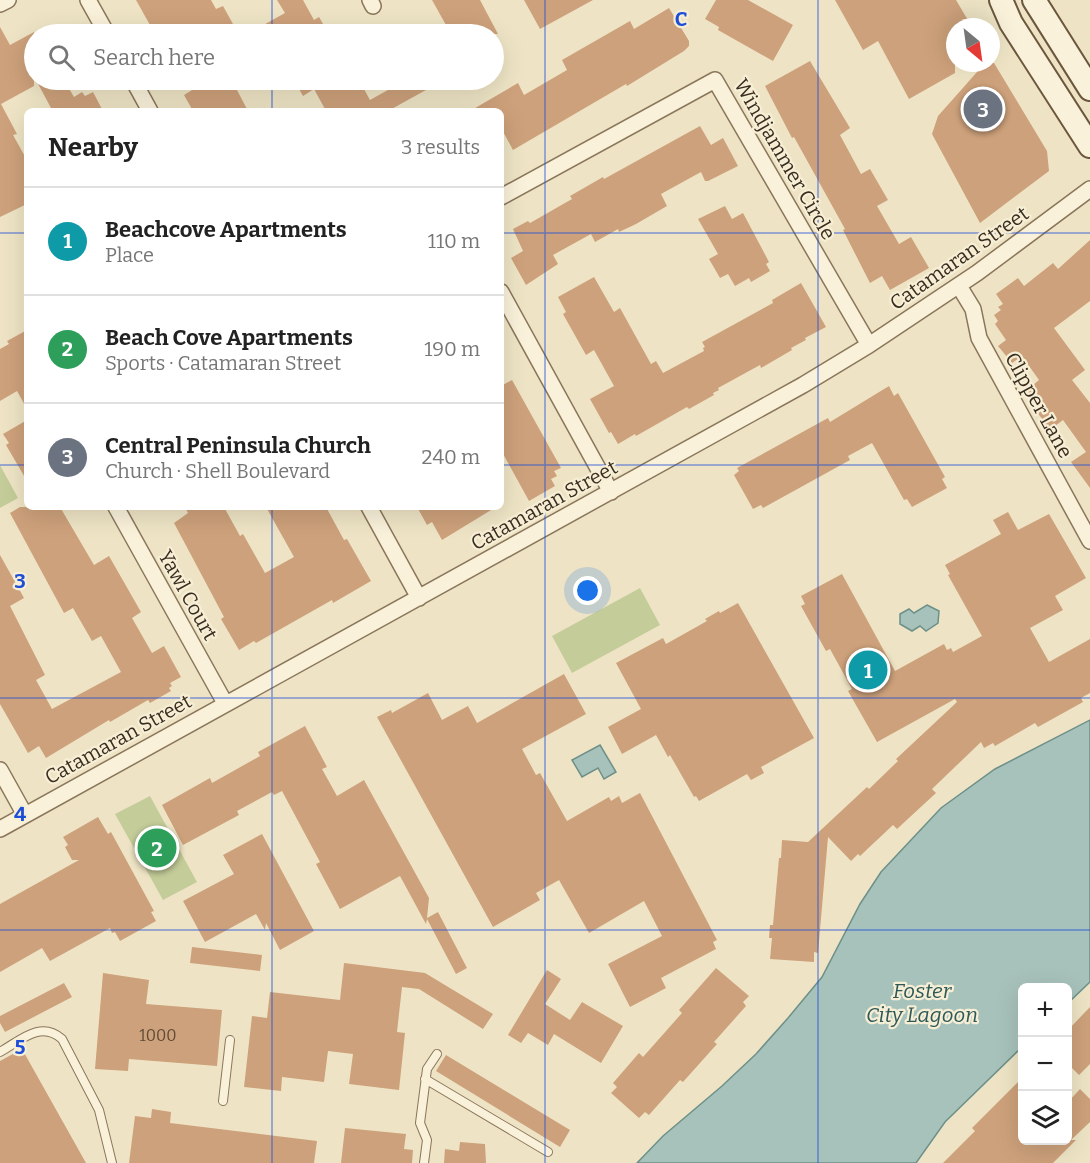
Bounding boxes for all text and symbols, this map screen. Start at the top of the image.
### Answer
text: C [675,7,687,31]
north arrow [946,18,1000,72]
search box [24,24,504,90]
icon: search [45,41,78,74]
text: Search here [93,44,215,71]
street label: Windjammer Circle [728,74,841,244]
pin: 3 [964,86,1002,132]
text: Nearby [48,132,138,163]
text: 3 results [401,135,480,159]
street label: Catamaran Street [885,201,1033,315]
text: Beachcove Apartments [105,216,347,243]
text: 1 [63,229,72,253]
text: 110 m [428,229,480,253]
text: Place [105,243,154,267]
text: Beach Cove Apartments [105,324,353,351]
text: 2 [62,337,73,361]
text: 190 m [424,337,480,361]
street label: Clipper Lane [1000,348,1078,462]
text: Sports · Catamaran Street [105,351,341,375]
text: Central Peninsula Church [105,432,371,459]
text: 3 [62,445,73,469]
text: 240 m [422,445,480,469]
street label: Catamaran Street [467,455,621,555]
text: Church · Shell Boulevard [105,459,330,483]
street label: Yawl Court [153,546,223,644]
text: 3 [14,569,26,593]
your location [573,576,602,605]
pin: 1 [848,648,888,692]
street label: Catamaran Street [41,689,195,789]
text: 4 [14,802,26,826]
pin: 2 [138,826,176,870]
water label: Foster City Lagoon [866,978,978,1028]
map controls [1018,983,1072,1145]
button: + [1018,983,1072,1037]
house number: 1000 [139,1026,177,1045]
text: 5 [15,1035,26,1059]
button: − [1018,1037,1072,1091]
button: layers [1018,1091,1072,1145]

